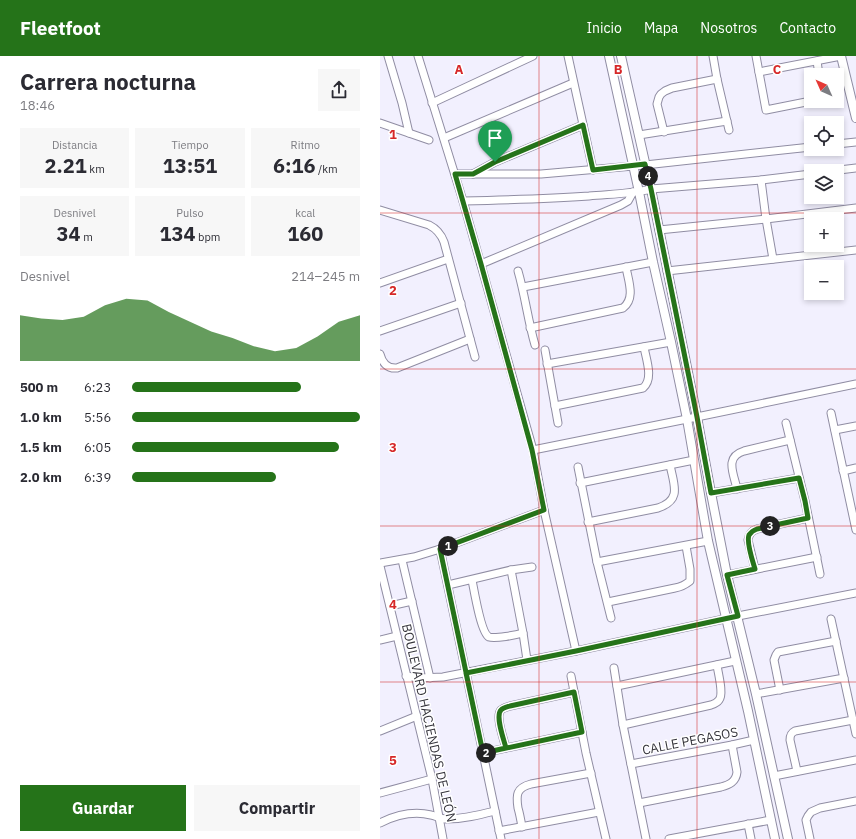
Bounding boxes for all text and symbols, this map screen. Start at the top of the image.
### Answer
text: Fleetfoot [20,16,101,40]
text: Inicio [586,19,622,37]
text: Mapa [644,19,678,37]
text: Nosotros [700,19,757,37]
text: Contacto [779,19,836,37]
text: A [455,61,464,78]
text: B [614,61,623,78]
text: C [773,61,782,78]
text: Carrera nocturna [20,67,196,96]
north arrow [804,68,844,108]
map controls [804,68,844,300]
button: share [318,69,360,111]
text: 18:46 [20,97,55,114]
button: locate [804,116,844,156]
pin [478,121,512,162]
text: 1 [389,126,397,143]
icon: arrive [484,127,506,149]
text: Distancia [52,138,97,152]
text: Tiempo [171,138,209,152]
text: Ritmo [291,138,320,152]
text: 2.21 [45,152,87,179]
text: 13:51 [163,152,217,179]
text: 6:16 [273,152,316,179]
text: km [87,162,105,176]
text: /km [316,162,338,176]
button: layers [804,164,844,204]
pin: 4 [638,166,658,186]
text: 4 [645,169,651,183]
text: Desnivel [54,206,96,220]
text: Pulso [176,206,204,220]
text: kcal [295,206,315,220]
button: + [804,212,844,252]
text: 34 [57,220,81,247]
text: 134 [160,220,196,247]
text: 160 [287,220,323,247]
text: m [81,230,93,244]
text: bpm [196,230,220,244]
button: − [804,260,844,300]
text: Desnivel [20,268,70,285]
text: 214–245 m [291,268,360,285]
text: 2 [389,282,397,299]
text: 500 m [20,379,58,396]
text: 6:23 [84,379,111,396]
text: 1.0 km [20,409,62,426]
text: 5:56 [84,409,111,426]
text: 1.5 km [20,439,62,456]
text: 6:05 [84,439,111,456]
text: 3 [389,439,397,456]
text: 2.0 km [20,469,62,486]
text: 6:39 [84,469,111,486]
pin: 3 [760,516,780,536]
text: 3 [767,519,773,533]
pin: 1 [438,536,458,556]
text: 1 [445,539,451,553]
text: 4 [389,596,397,613]
street label: BOULEVARD HACIENDAS DE LEÓN [398,622,460,824]
street label: CALLE PEGASOS [641,723,739,759]
pin: 2 [476,743,496,763]
text: 2 [483,746,489,760]
text: 5 [389,752,397,769]
button: Guardar [20,785,186,831]
button: Compartir [194,785,360,831]

